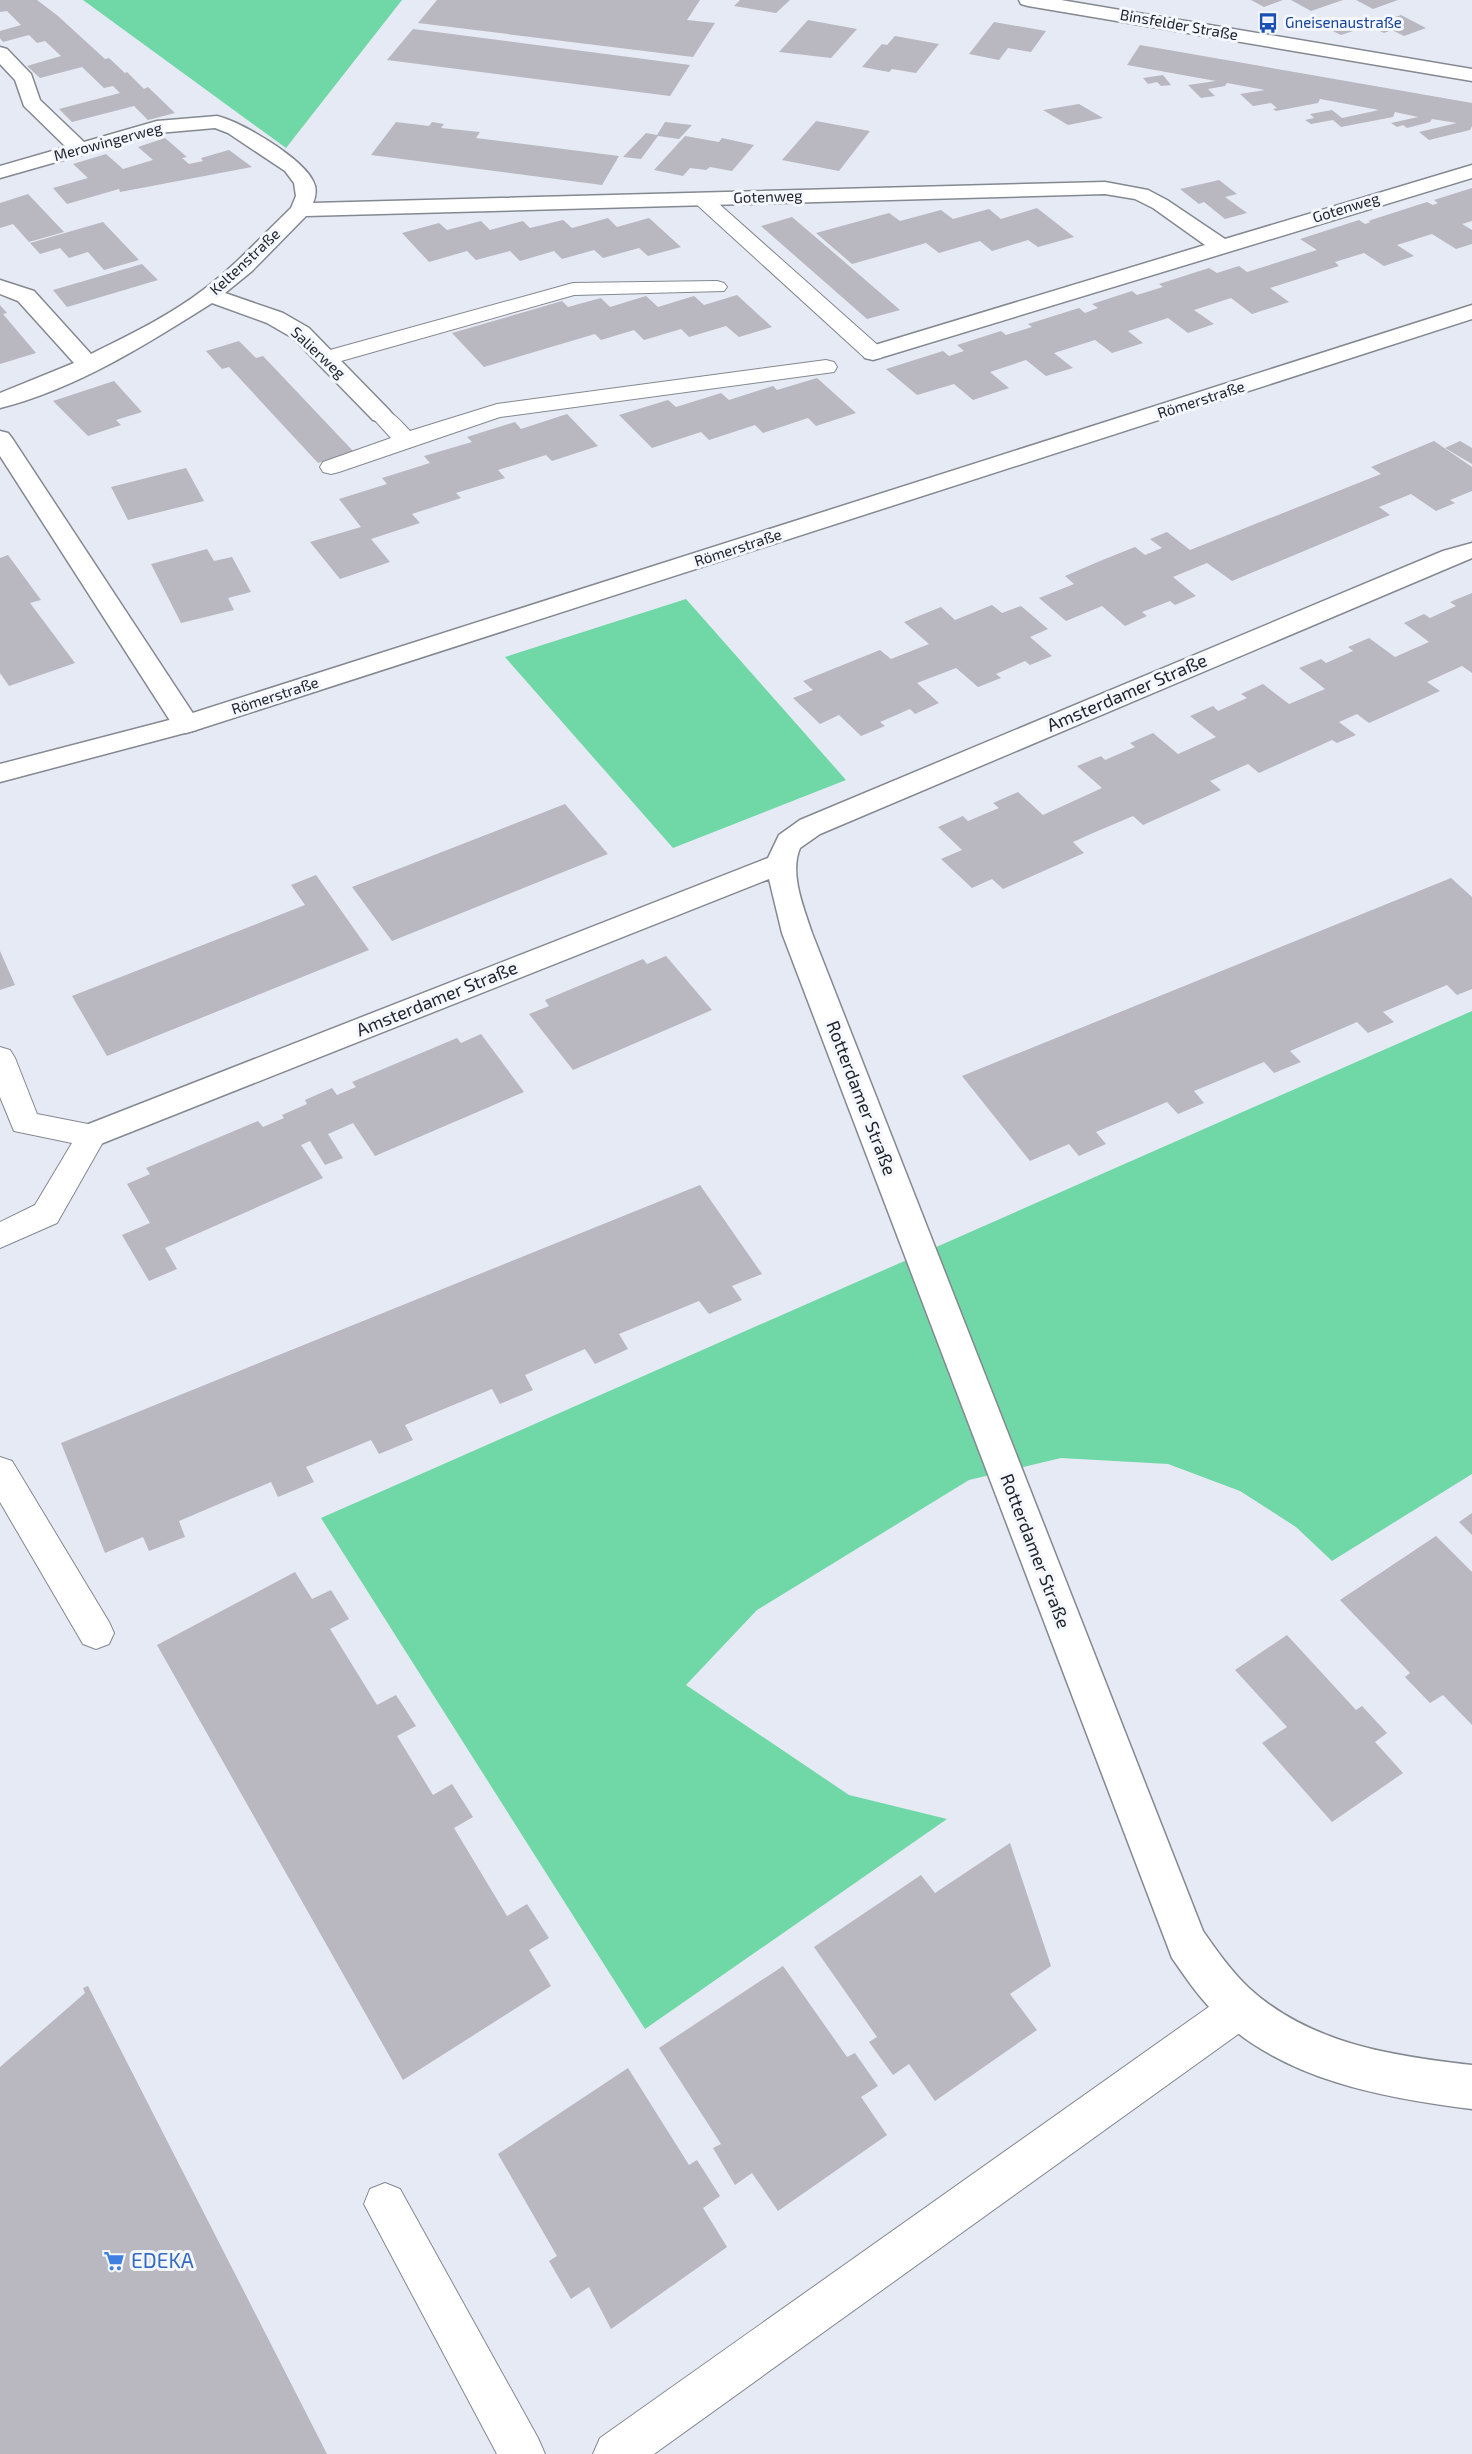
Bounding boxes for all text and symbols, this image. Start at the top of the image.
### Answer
street label: Binsfelder Straße [1119,5,1240,43]
bus stop icon: Gneisenaustraße [1256,11,1280,35]
place label: Gneisenaustraße [1285,13,1402,31]
street label: Merowingerweg [52,118,164,164]
street label: Gotenweg [733,186,803,206]
street label: Gotenweg [1310,188,1382,226]
street label: Keltenstraße [206,224,283,298]
street label: Salierweg [288,323,350,382]
street label: Römerstraße [1155,376,1247,422]
street label: Römerstraße [692,524,784,570]
street label: Amsterdamer Straße [1043,648,1210,736]
street label: Römerstraße [229,672,321,718]
street label: Amsterdamer Straße [353,956,520,1040]
street label: Rotterdamer Straße [822,1017,902,1178]
street label: Rotterdamer Straße [996,1470,1076,1631]
place label: EDEKA [131,2247,194,2272]
supermarket icon: EDEKA [102,2249,126,2273]

